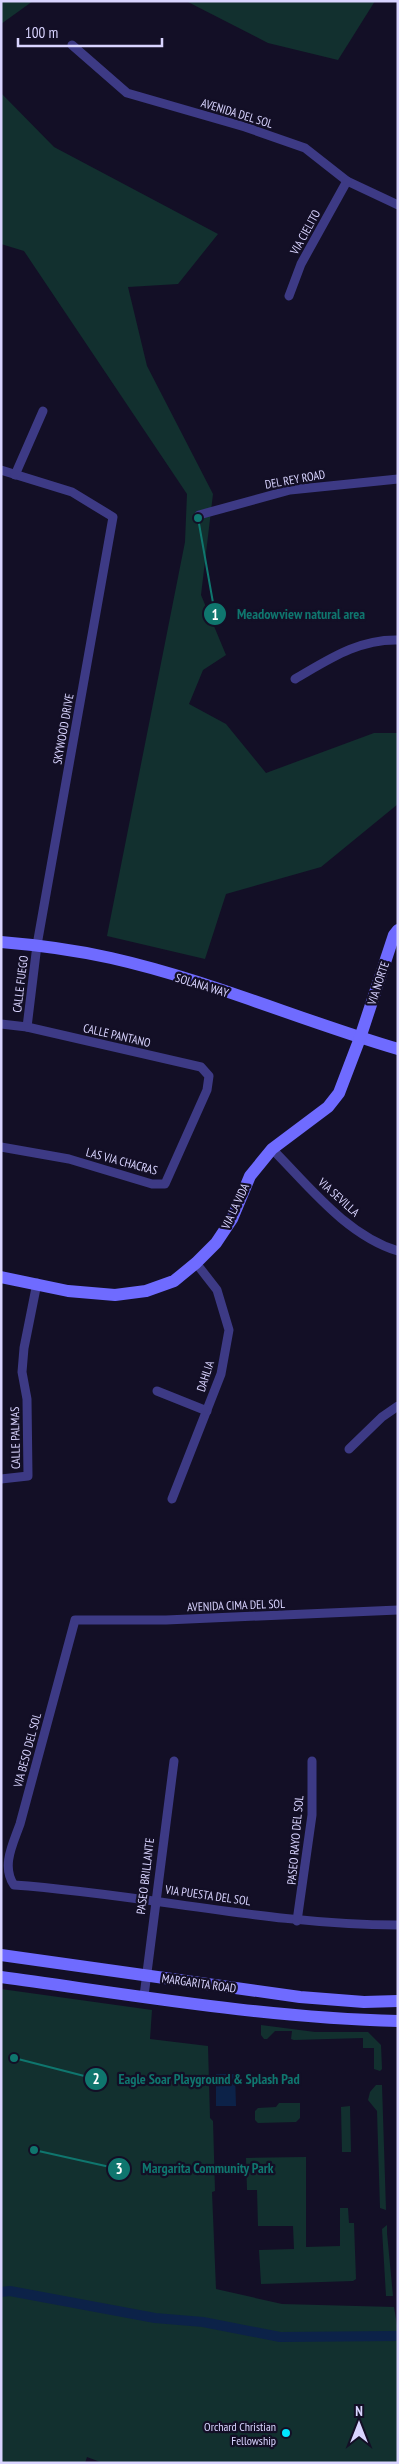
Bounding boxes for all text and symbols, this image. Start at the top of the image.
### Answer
scale bar [18,15,161,47]
text: 100 m [25,23,58,42]
street label: AVENIDA DEL SOL [199,95,275,131]
street label: VIA CIELITO [286,207,324,258]
street label: DEL REY ROAD [264,466,326,492]
callout: Meadowview natural area [202,600,376,629]
text: 1 [211,605,219,624]
text: Meadowview natural area [237,605,365,623]
street label: SKYWOOD DRIVE [49,692,77,766]
street label: CALLE FUEGO [9,954,31,1013]
street label: VIA NORTE [364,959,392,1008]
street label: SOLANA WAY [174,970,231,1000]
street label: CALLE PANTANO [82,1020,153,1050]
street label: LAS VIA CHACRAS [85,1144,159,1178]
street label: VIA SEVILLA [314,1174,363,1220]
street label: VIA LA VIDA [217,1180,252,1232]
street label: DAHLIA [193,1358,217,1393]
street label: CALLE PALMAS [7,1407,23,1469]
street label: AVENIDA CIMA DEL SOL [187,1596,285,1614]
street label: VIA BESO DEL SOL [10,1711,44,1790]
street label: PASEO RAYO DEL SOL [284,1795,306,1885]
street label: PASEO BRILLANTE [133,1837,157,1915]
street label: VIA PUESTA DEL SOL [163,1881,252,1908]
street label: MARGARITA ROAD [161,1970,237,1996]
callout: Eagle Soar Playground & Splash Pad [83,2064,309,2093]
text: 2 [92,2069,100,2088]
text: Eagle Soar Playground & Splash Pad [118,2070,300,2088]
callout: Margarita Community Park [107,2154,284,2183]
text: 3 [115,2159,123,2178]
text: Margarita Community Park [142,2159,274,2177]
north arrow [334,2399,384,2449]
text: N [355,2402,363,2420]
place label: Orchard Christian Fellowship [204,2419,276,2448]
marker: Orchard Christian Fellowship [280,2427,292,2439]

